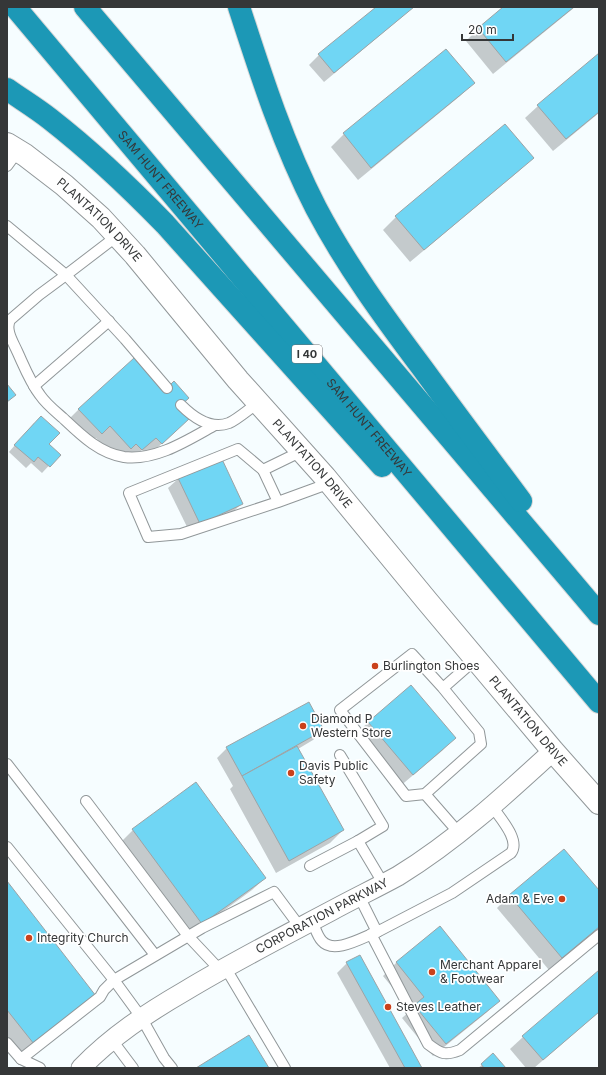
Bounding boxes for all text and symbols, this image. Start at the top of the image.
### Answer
scale bar [462,16,513,42]
text: 20 m [468,22,497,37]
street label: SAM HUNT FREEWAY [115,127,206,232]
street label: PLANTATION DRIVE [54,174,145,265]
road number: I 40 [292,345,322,363]
street label: SAM HUNT FREEWAY [324,375,415,480]
street label: PLANTATION DRIVE [270,416,356,511]
place label: Burlington Shoes [383,658,480,673]
marker: Burlington Shoes [370,661,380,671]
street label: PLANTATION DRIVE [486,673,571,769]
place label: Diamond P Western Store [311,711,392,740]
marker: Diamond P Western Store [298,721,308,731]
place label: Davis Public Safety [299,758,369,787]
marker: Davis Public Safety [286,768,296,778]
street label: CORPORATION PARKWAY [253,875,391,957]
place label: Adam & Eve [486,891,554,906]
marker: Adam & Eve [557,894,567,904]
place label: Integrity Church [37,930,129,945]
marker: Integrity Church [24,933,34,943]
place label: Merchant Apparel & Footwear [440,957,541,986]
marker: Merchant Apparel & Footwear [427,967,437,977]
place label: Steves Leather [396,999,481,1014]
marker: Steves Leather [383,1002,393,1012]

